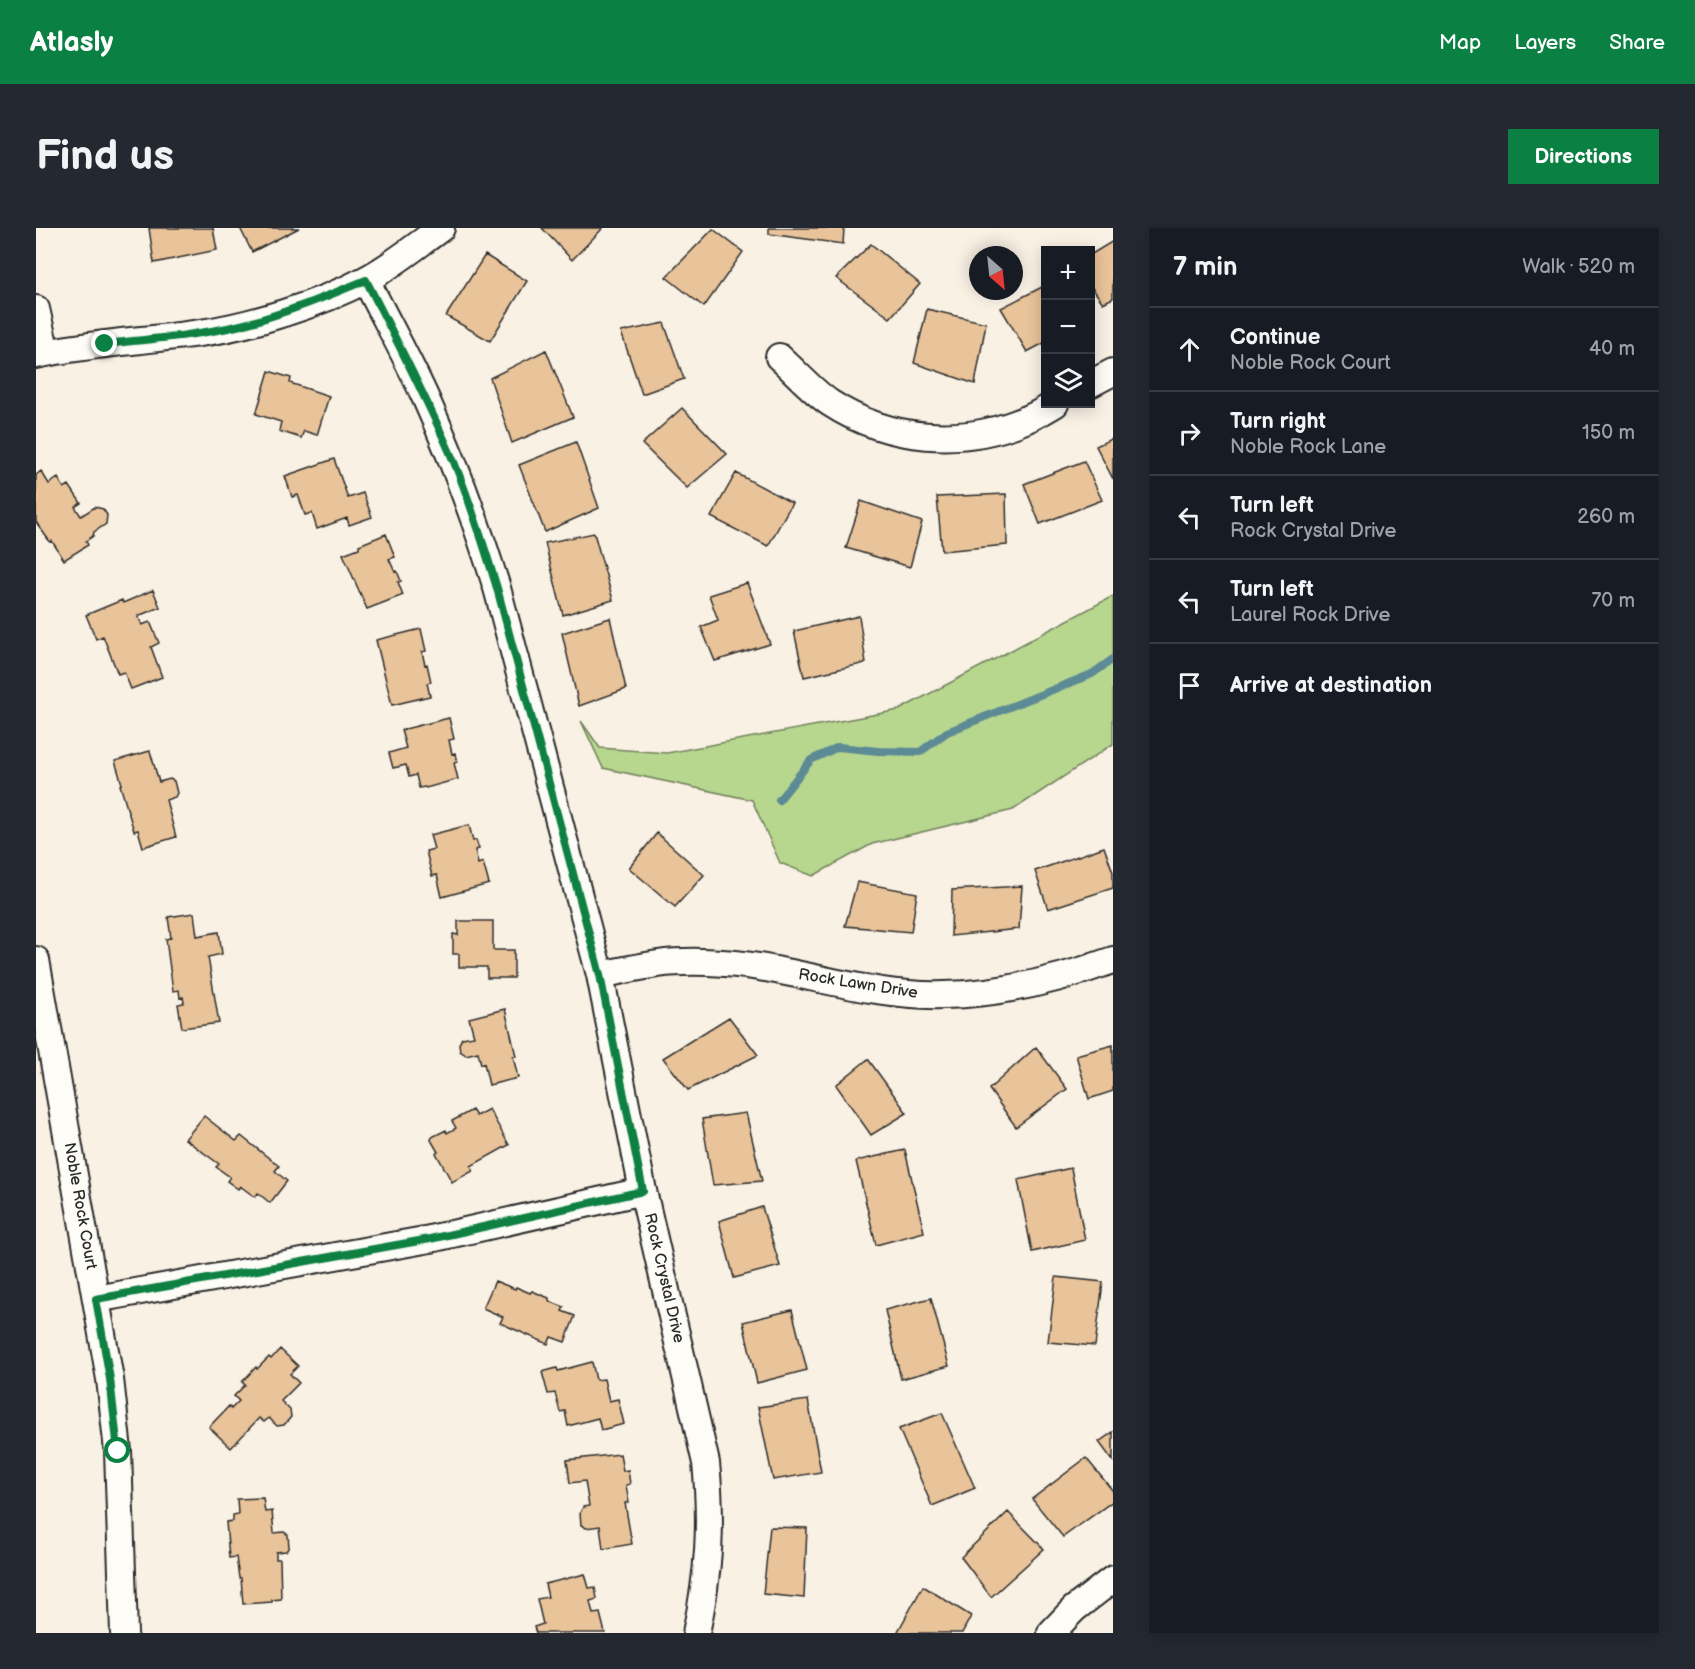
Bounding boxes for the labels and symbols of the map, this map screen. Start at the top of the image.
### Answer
north arrow [969,246,1023,300]
route end [91,330,117,356]
street label: Rock Lawn Drive [797,965,920,1003]
street label: Noble Rock Court [59,1141,101,1271]
street label: Rock Crystal Drive [640,1211,688,1345]
route start [104,1437,130,1463]

